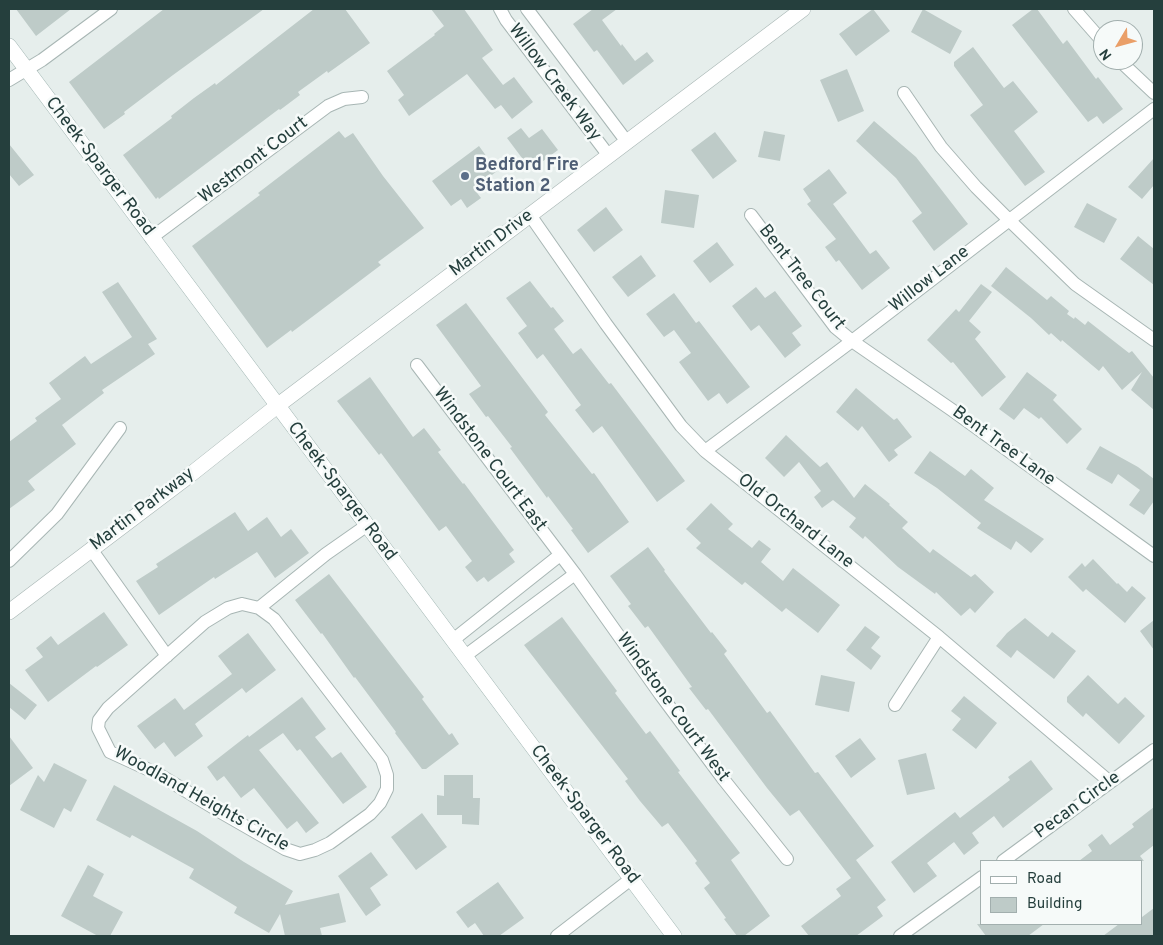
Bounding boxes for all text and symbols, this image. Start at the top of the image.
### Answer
street label: Willow Creek Way [503,20,605,146]
north arrow [1093,20,1143,70]
text: N [1097,45,1116,63]
street label: Cheek-Sparger Road [40,93,158,241]
street label: Westmont Court [195,113,313,209]
place label: Bedford Fire Station 2 [475,155,579,198]
marker: Bedford Fire Station 2 [459,170,471,182]
street label: Martin Drive [446,206,538,282]
street label: Bent Tree Court [753,221,849,335]
street label: Willow Lane [886,242,974,318]
street label: Windstone Court East [428,384,550,536]
street label: Bent Tree Lane [947,402,1059,492]
street label: Cheek-Sparger Road [282,418,400,566]
street label: Martin Parkway [87,464,199,556]
street label: Old Orchard Lane [733,470,857,574]
street label: Windstone Court West [611,629,733,787]
street label: Cheek-Sparger Road [525,741,643,889]
street label: Woodland Heights Circle [110,743,292,857]
street label: Pecan Circle [1031,768,1125,844]
legend [980,860,1143,925]
text: Road [1027,870,1062,889]
text: Building [1027,895,1082,914]

